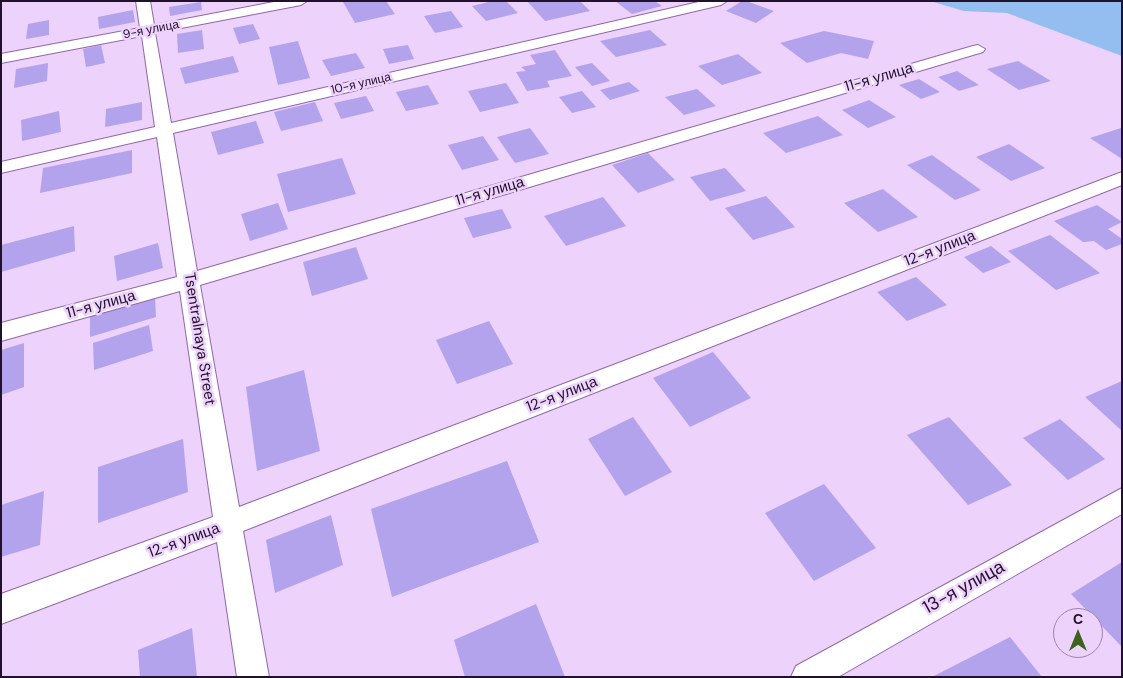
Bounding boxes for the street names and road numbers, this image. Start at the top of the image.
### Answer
street label: 9-я улица [122,18,180,42]
street label: 11-я улица [842,60,916,96]
street label: 10-я улица [330,70,392,98]
street label: 11-я улица [453,174,527,210]
street label: 12-я улица [902,227,978,271]
street label: Tsentralnaya Street [180,271,218,407]
street label: 11-я улица [64,287,138,323]
street label: 12-я улица [524,373,600,417]
street label: 12-я улица [146,520,222,562]
street label: 13-я улица [919,557,1009,619]

